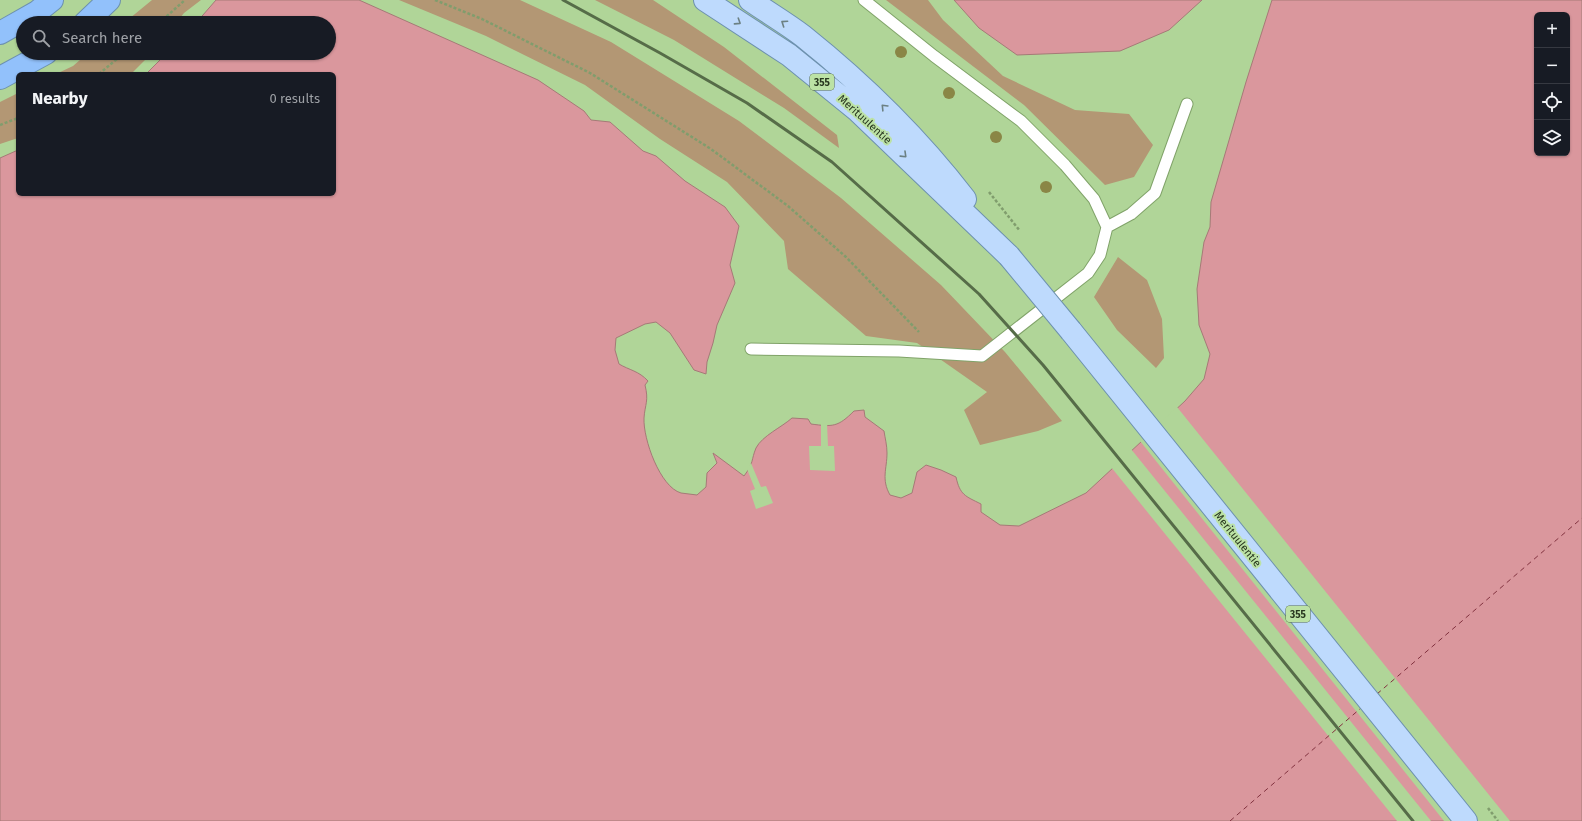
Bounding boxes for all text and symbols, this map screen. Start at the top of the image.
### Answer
map controls [1534,12,1570,156]
button: + [1534,12,1570,48]
search box [16,16,336,60]
one-way arrow [734,17,741,24]
one-way arrow [781,20,788,28]
icon: search [30,27,52,49]
text: Search here [62,29,142,47]
button: − [1534,48,1570,84]
road number: 355 [810,74,834,90]
button: locate [1534,84,1570,120]
text: Nearby [32,88,87,109]
text: 0 results [269,91,320,106]
street label: Merituulentie [835,92,894,147]
one-way arrow [881,104,888,112]
button: layers [1534,120,1570,156]
one-way arrow [899,150,907,158]
street label: Merituulentie [1211,509,1264,570]
road number: 355 [1286,606,1310,622]

